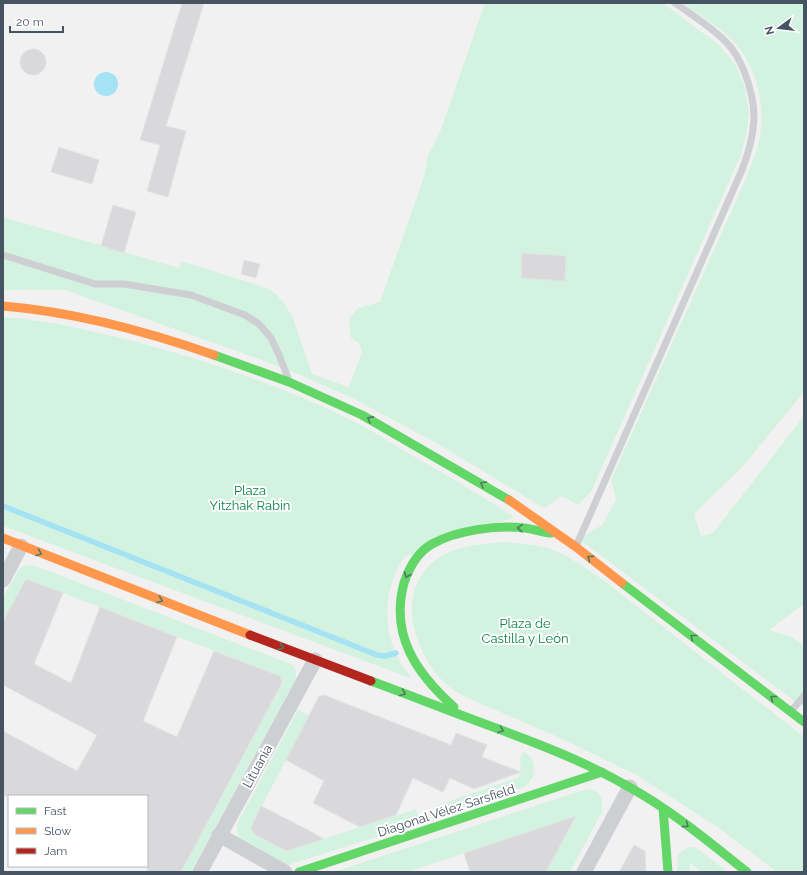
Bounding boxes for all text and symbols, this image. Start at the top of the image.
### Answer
scale bar [10,8,63,34]
north arrow [759,8,799,48]
text: 20 m [16,15,44,29]
text: N [762,25,777,36]
one-way arrow [367,417,374,424]
one-way arrow [480,481,487,489]
park label: Plaza Yitzhak Rabin [210,483,290,513]
one-way arrow [517,524,523,532]
one-way arrow [36,548,43,556]
one-way arrow [587,555,594,562]
one-way arrow [404,571,412,578]
one-way arrow [157,595,164,603]
park label: Plaza de Castilla y León [482,616,568,646]
one-way arrow [690,634,697,641]
one-way arrow [278,643,285,651]
one-way arrow [399,689,406,697]
one-way arrow [771,696,778,703]
one-way arrow [498,725,505,734]
street label: Lituania [239,742,275,790]
street label: Diagonal Vélez Sarsfield [376,781,517,840]
legend [8,795,148,867]
text: Fast [44,804,67,818]
one-way arrow [681,820,688,827]
text: Slow [44,824,71,838]
text: Jam [44,844,67,858]

